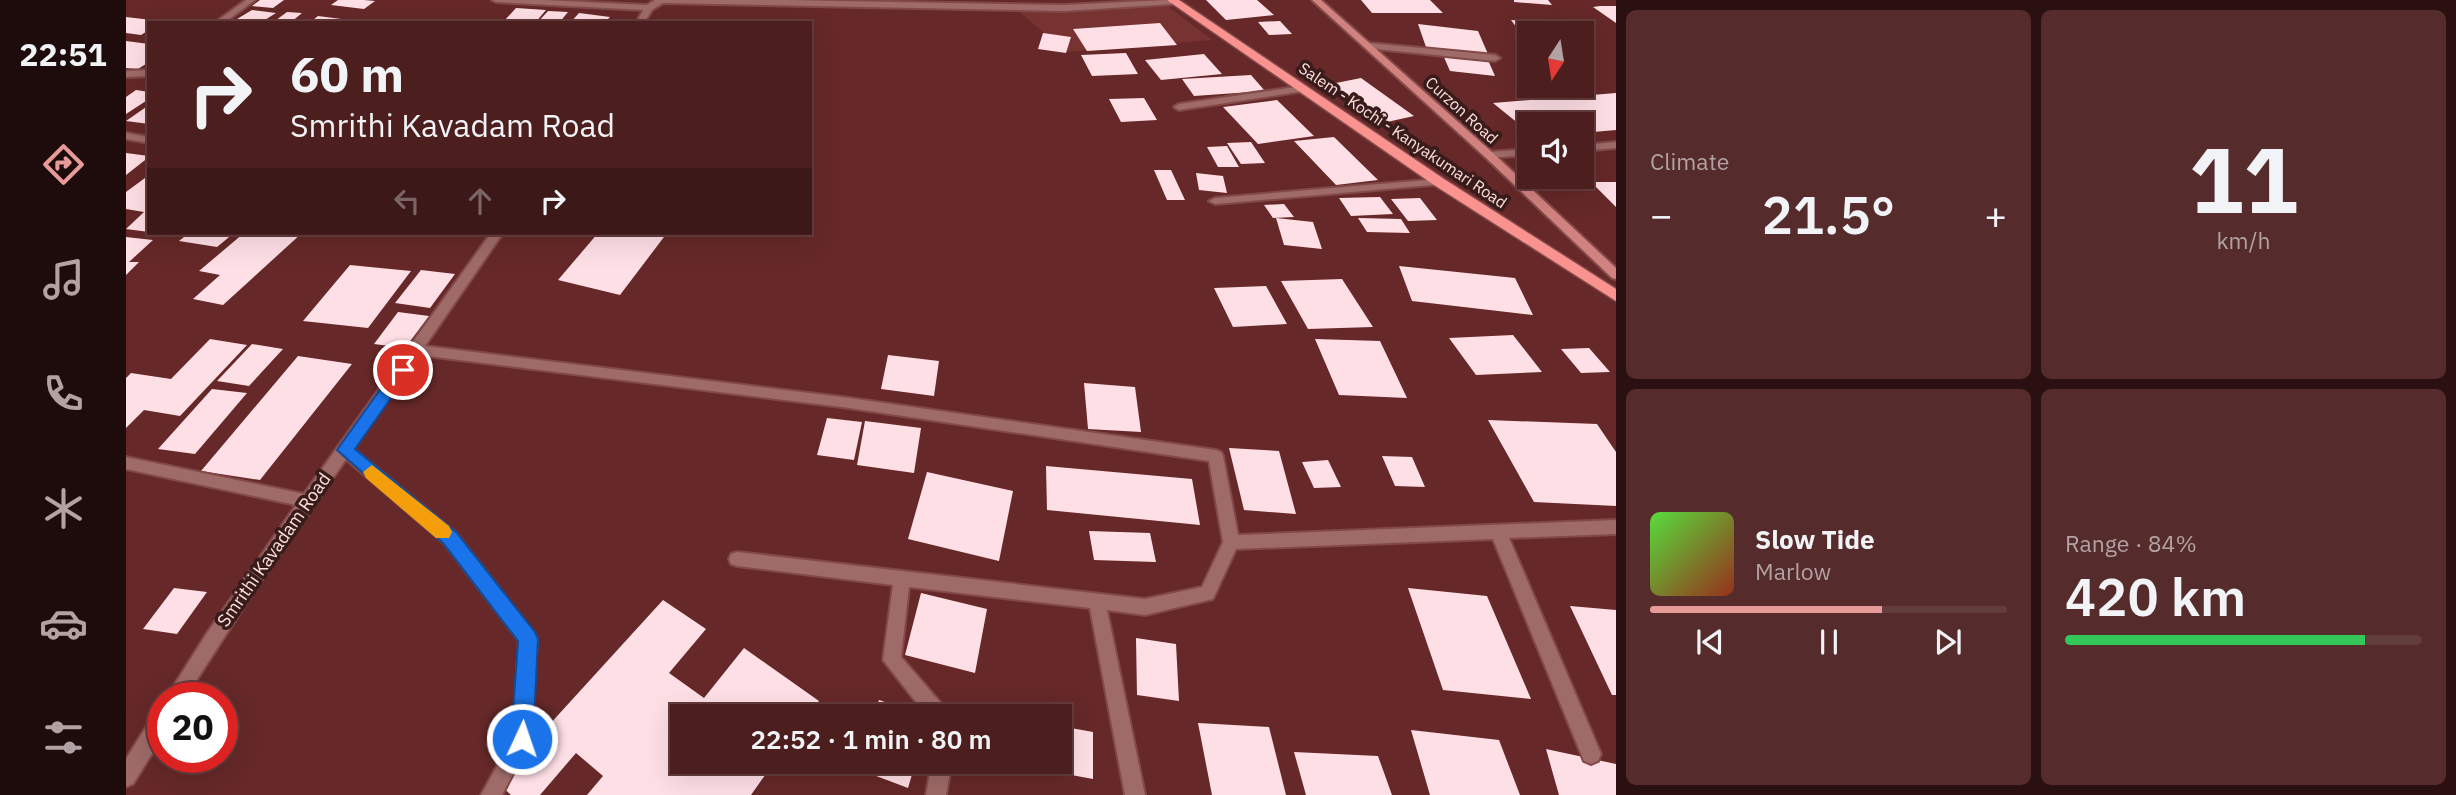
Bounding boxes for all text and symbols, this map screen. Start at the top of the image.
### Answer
north arrow [1517,21,1594,98]
map controls [1517,21,1594,189]
text: 22:51 [19,33,107,75]
text: 60 m [290,42,404,105]
icon: right [175,49,266,140]
street label: Salem - Kochi - Kanyakumari Road [1295,58,1511,212]
street label: Curzon Road [1422,72,1502,148]
text: Smrithi Kavadam Road [290,104,615,146]
button: sound [1517,112,1594,189]
text: 11 [2189,120,2298,238]
icon: directions [39,140,88,189]
text: Climate [1650,146,1729,176]
text: 21.5° [1762,181,1895,248]
icon: left [388,182,426,220]
icon: ahead [461,182,499,220]
icon: right [534,182,572,220]
text: − [1650,190,1673,239]
text: + [1984,190,2007,239]
text: km/h [2216,225,2271,255]
icon: music [39,255,88,304]
pin [373,340,433,400]
icon: arrive [384,351,422,389]
icon: phone [39,369,88,418]
street label: Smrithi Kavadam Road [212,468,335,631]
icon: climate [39,484,88,533]
text: Slow Tide [1755,522,1875,556]
text: Range · 84% [2065,528,2197,558]
text: Marlow [1755,556,1831,586]
text: 420 km [2065,563,2246,630]
icon: car [39,599,88,648]
icon: previous [1691,623,1729,661]
icon: pause [1810,623,1848,661]
icon: next [1929,623,1967,661]
speed limit sign: 20 [147,682,238,773]
position arrow [485,702,559,776]
icon: filters [39,713,88,762]
text: 22:52 · 1 min · 80 m [750,722,992,756]

